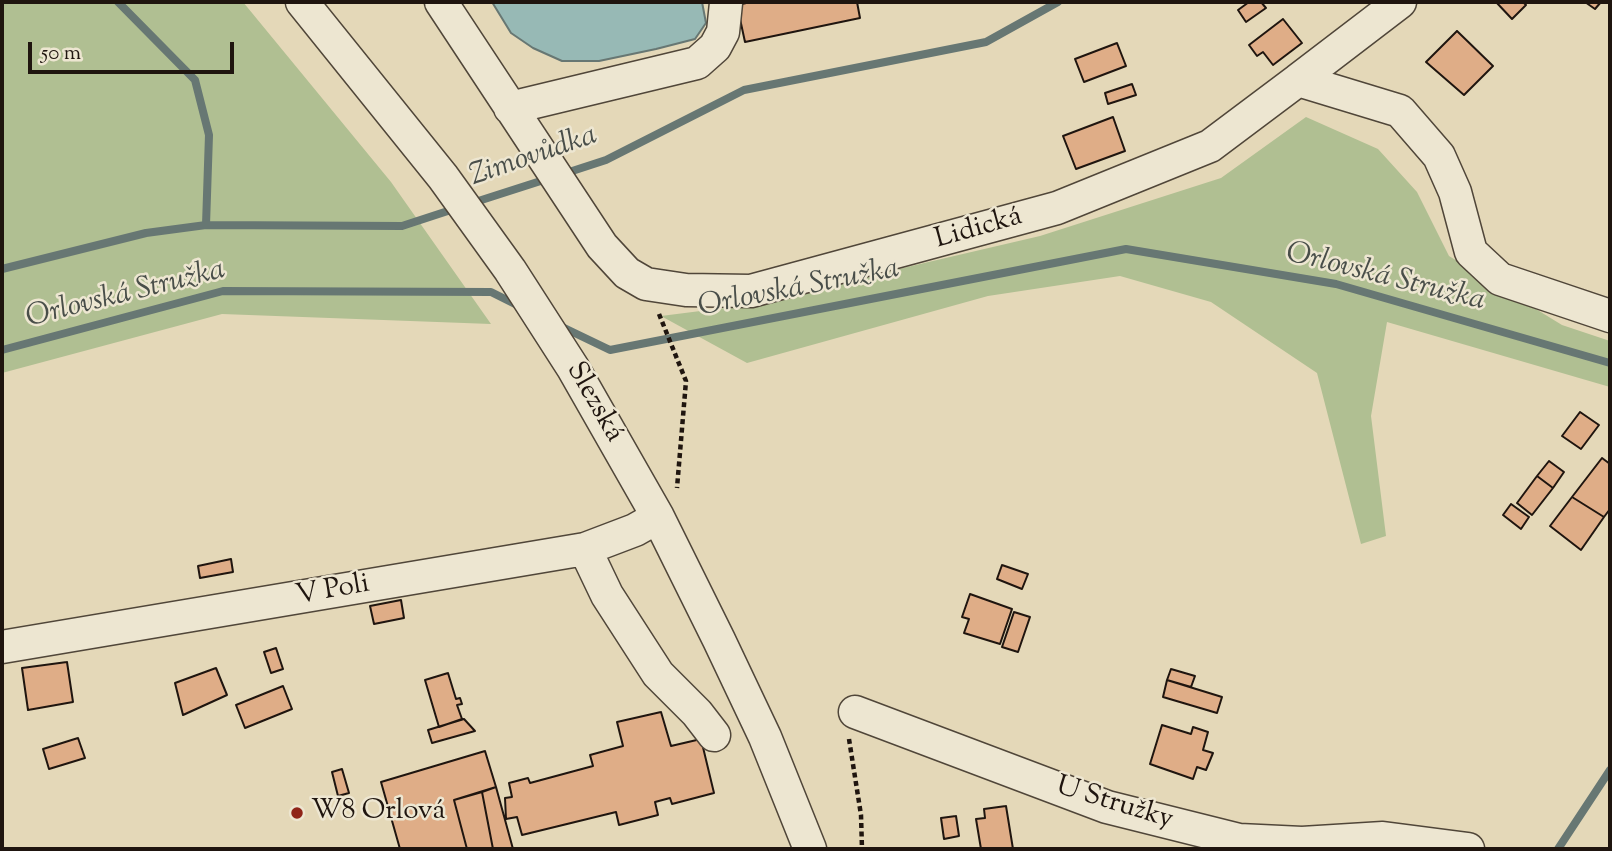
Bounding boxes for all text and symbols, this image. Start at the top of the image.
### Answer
scale bar [32,28,238,72]
text: 50 m [41,39,81,69]
water label: Zimovůdka [466,119,602,197]
street label: Lidická [932,202,1026,258]
water label: Orlovská Stružka [1282,237,1488,321]
water label: Orlovská Stružka [695,253,903,327]
water label: Orlovská Stružka [23,254,229,338]
street label: Slezská [557,357,629,449]
street label: V Poli [294,569,372,615]
street label: U Stružky [1051,771,1177,839]
place label: W8 Orlová [311,796,445,830]
marker: W8 Orlová [289,805,305,821]

